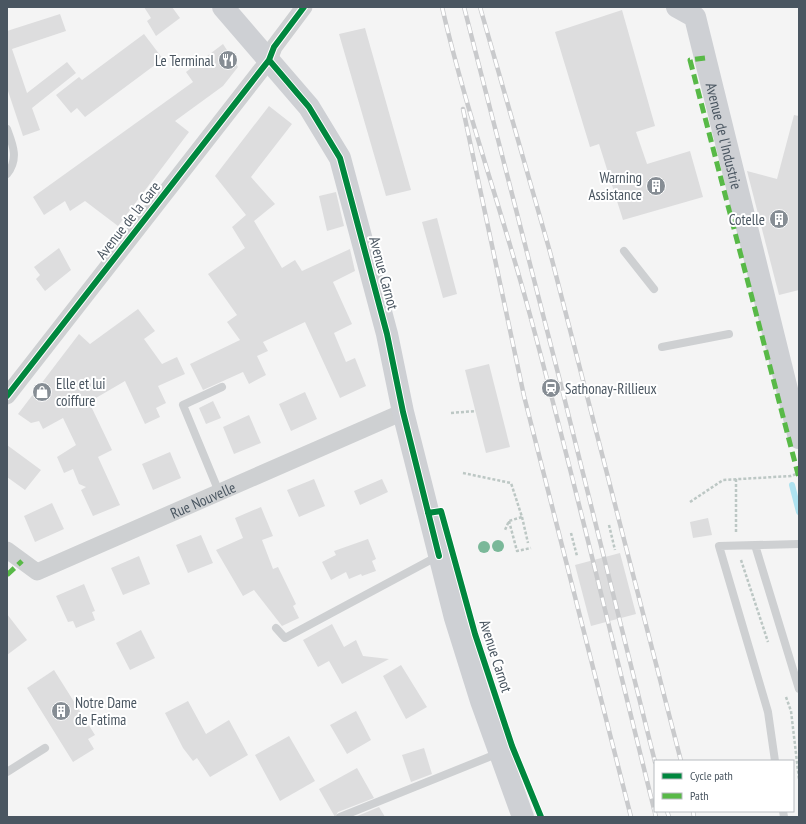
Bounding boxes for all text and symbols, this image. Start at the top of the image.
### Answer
restaurant icon: Le Terminal [217,49,239,71]
place label: Le Terminal [155,51,214,70]
street label: Avenue de l'Industrie [702,81,747,191]
place label: Warning Assistance [588,168,642,204]
building icon: Warning Assistance [645,175,667,197]
street label: Avenue de la Gare [92,177,164,263]
building icon: Cotelle [768,208,790,230]
place label: Cotelle [729,210,765,229]
street label: Avenue Carnot [365,234,403,312]
place label: Elle et lui coiffure [56,374,106,410]
station icon: Sathonay-Rillieux [540,377,562,399]
place label: Sathonay-Rillieux [565,379,657,398]
shop icon: Elle et lui coiffure [31,381,53,403]
street label: Rue Nouvelle [167,477,238,522]
street label: Avenue Carnot [475,617,517,695]
place label: Notre Dame de Fatima [75,693,137,729]
building icon: Notre Dame de Fatima [50,700,72,722]
legend [654,760,794,812]
text: Cycle path [690,768,733,783]
text: Path [690,788,708,803]

